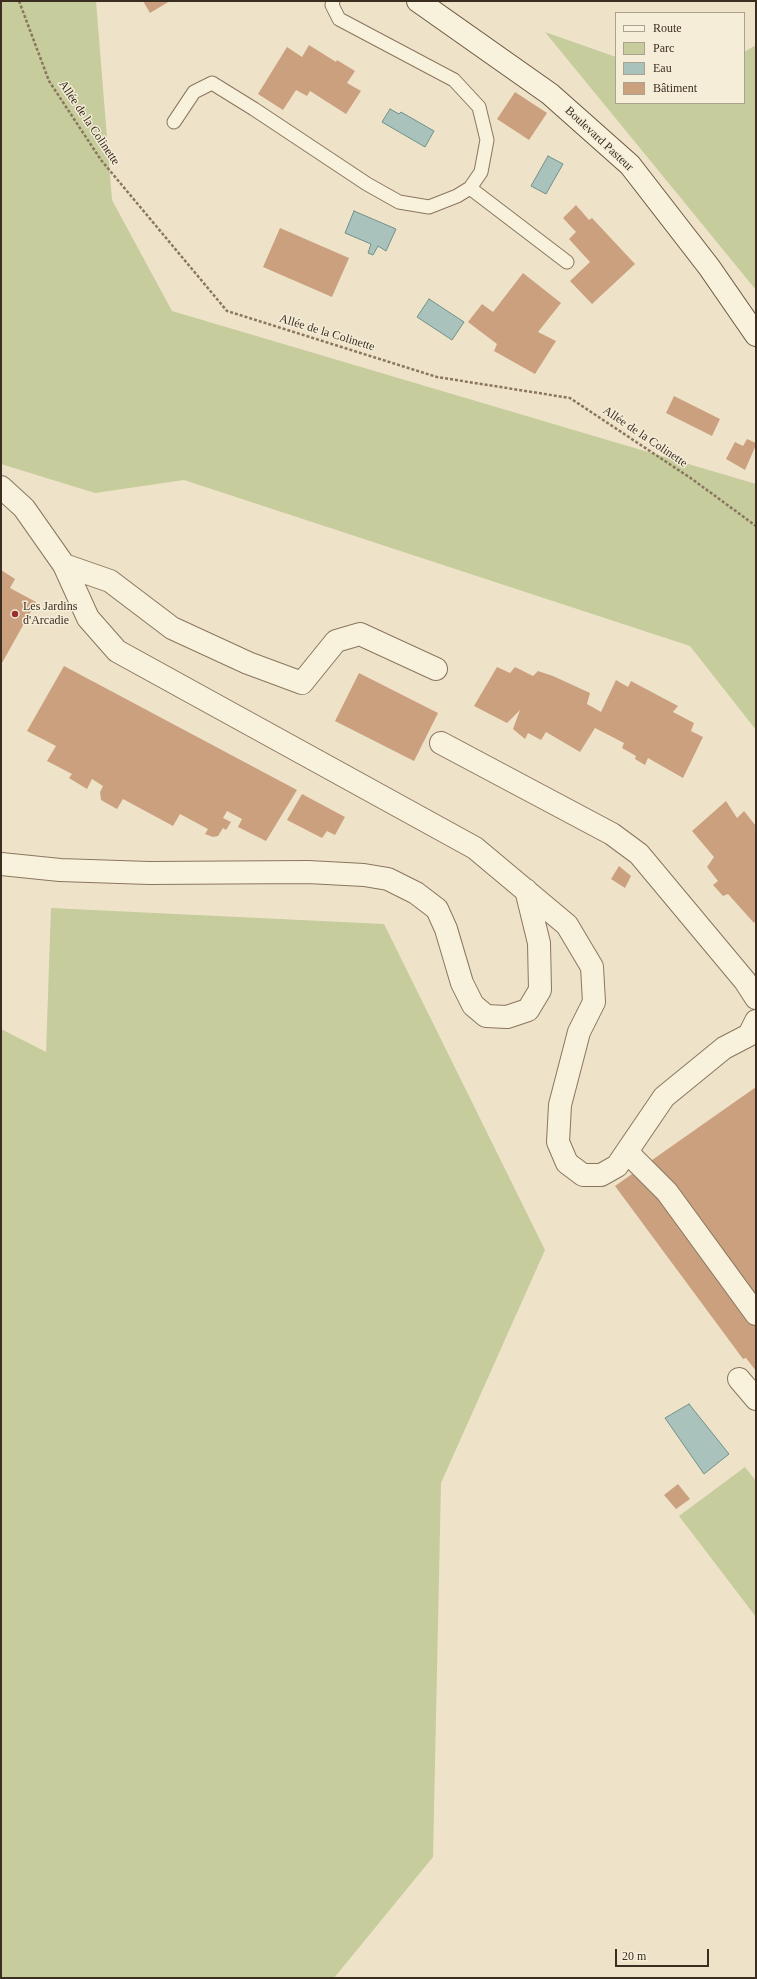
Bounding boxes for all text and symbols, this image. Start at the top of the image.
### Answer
legend [615,12,745,104]
text: Route [653,21,682,35]
text: Parc [653,41,674,55]
text: Eau [653,61,672,75]
street label: Allée de la Colinette [55,78,123,168]
text: Bâtiment [653,81,697,95]
street label: Boulevard Pasteur [562,104,636,174]
street label: Allée de la Colinette [278,312,376,354]
street label: Allée de la Colinette [600,403,690,471]
place label: Les Jardins d'Arcadie [23,600,77,628]
marker: Les Jardins d'Arcadie [10,609,20,619]
scale bar [617,1941,711,1967]
text: 20 m [622,1949,646,1963]

